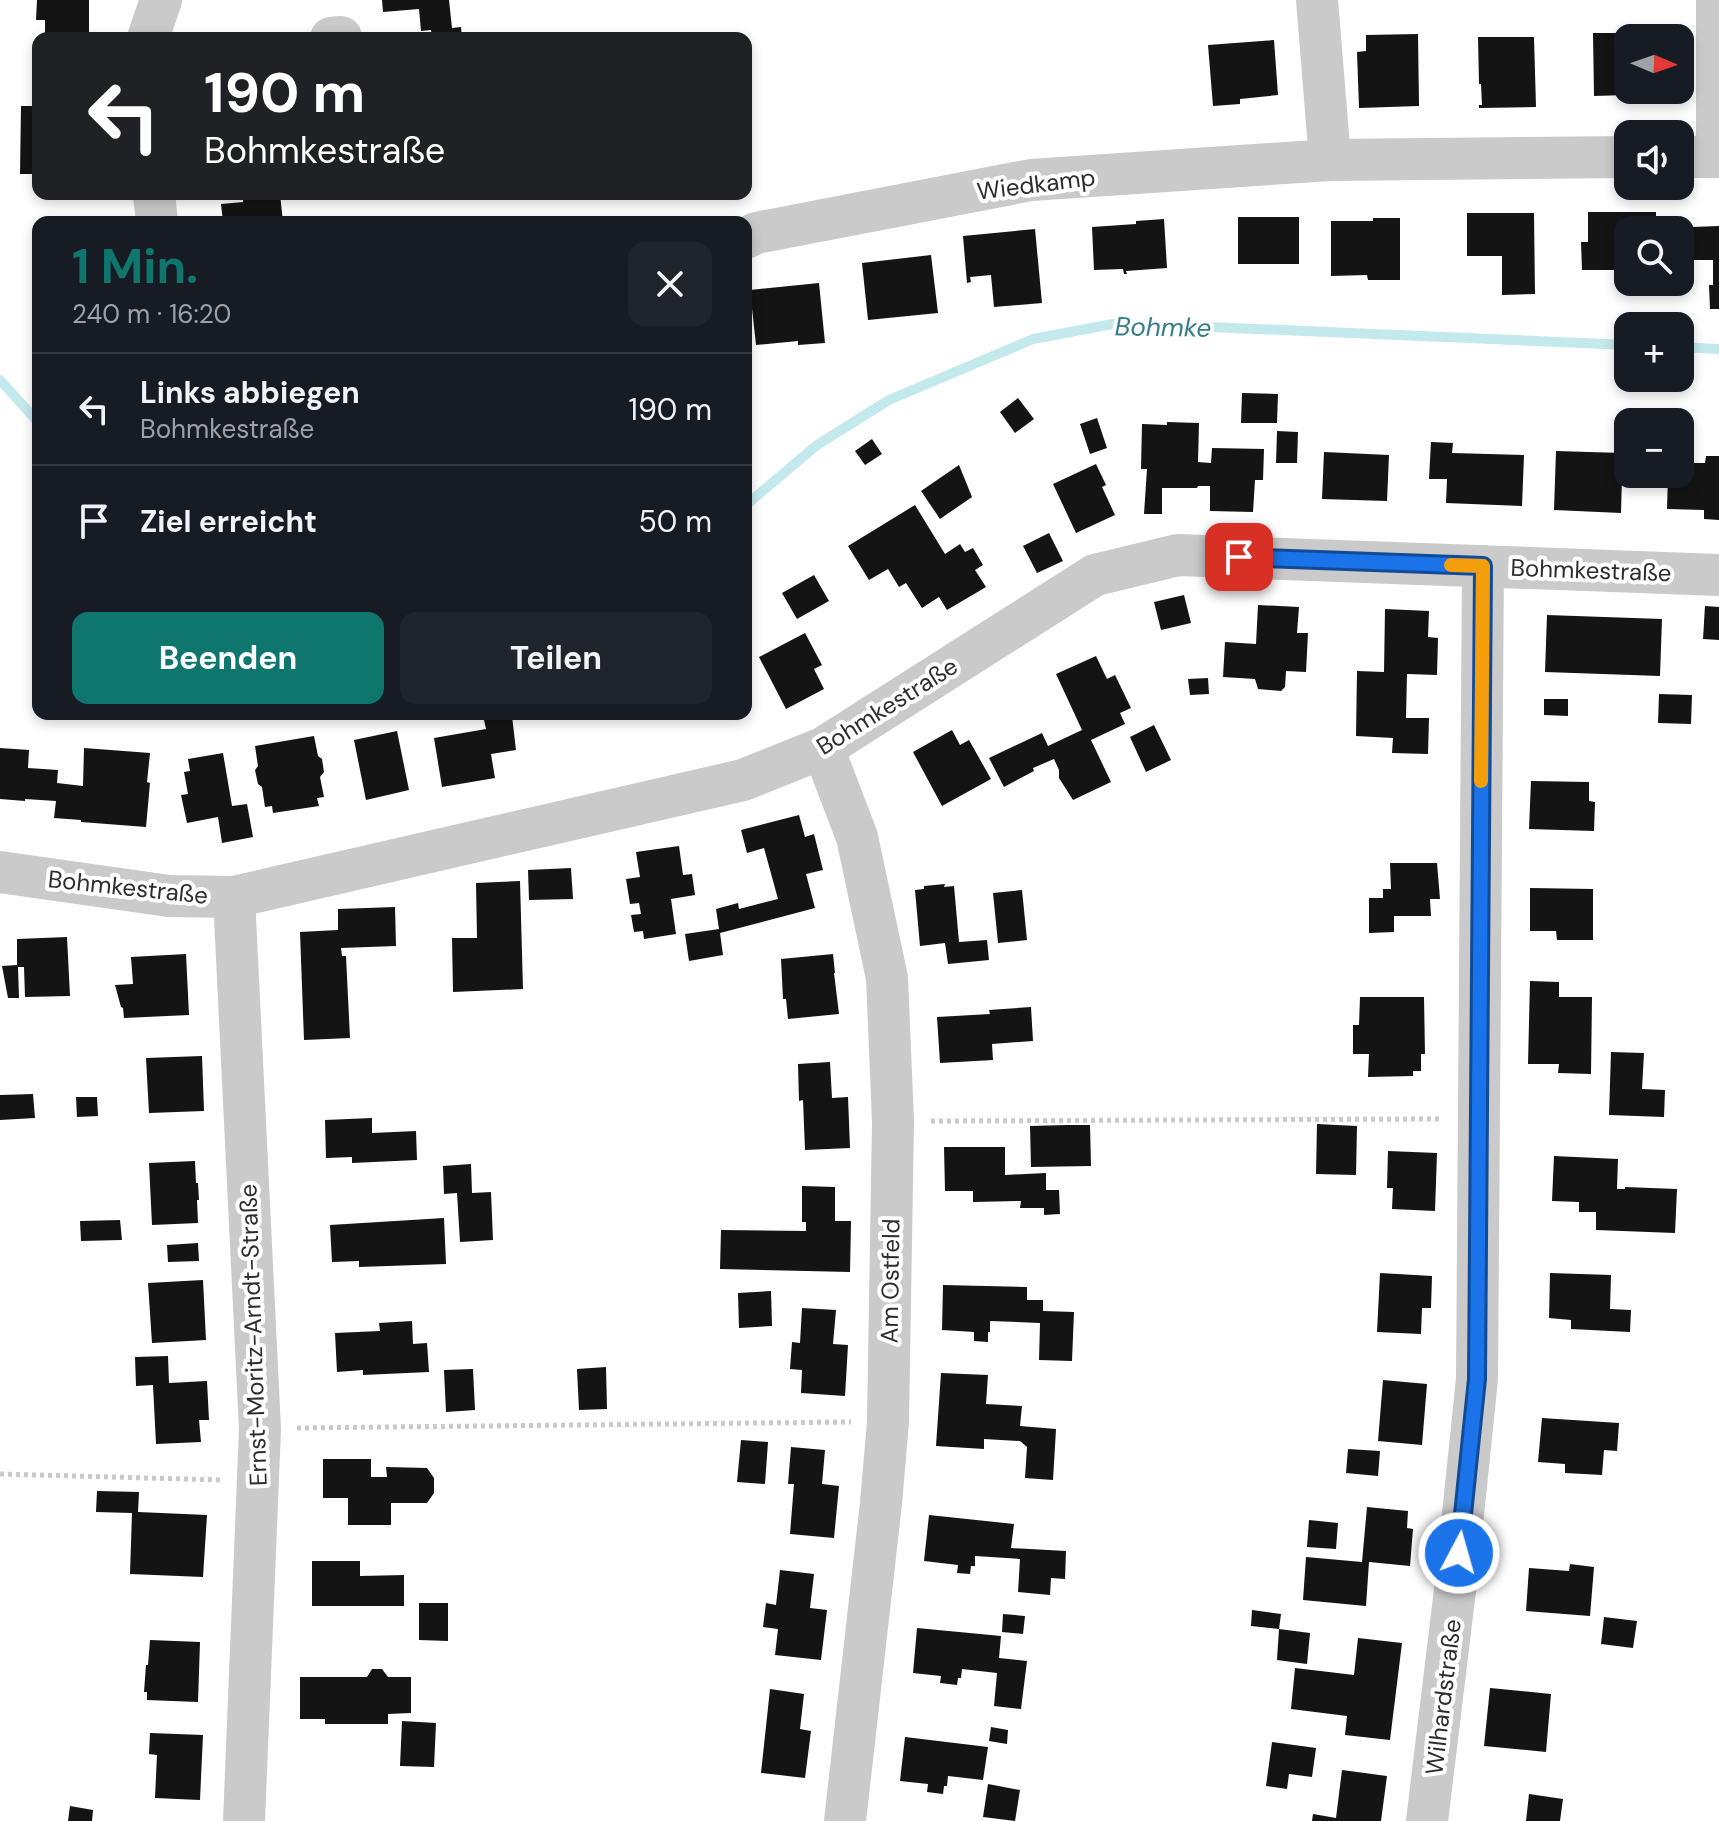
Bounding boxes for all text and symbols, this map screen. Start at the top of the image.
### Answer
north arrow [1614,24,1694,104]
map controls [1614,24,1694,488]
text: 190 m [204,56,365,129]
icon: left [72,64,176,168]
button: sound [1614,120,1694,200]
text: Bohmkestraße [204,127,445,174]
street label: Wiedkamp [975,161,1097,207]
button: search [1614,216,1694,296]
text: 1 Min. [72,235,198,298]
button: close [628,242,712,326]
text: 240 m · 16:20 [72,297,231,331]
water label: Bohmke [1114,309,1212,345]
button: + [1614,312,1694,392]
text: Links abbiegen [140,373,360,412]
icon: left [72,387,116,431]
text: 190 m [629,390,712,429]
button: − [1614,408,1694,488]
text: Bohmkestraße [140,412,314,446]
icon: arrive [72,499,116,543]
text: Ziel erreicht [140,502,317,541]
text: 50 m [638,502,712,541]
pin [1205,523,1273,591]
icon: arrive [1217,535,1261,579]
street label: Bohmkestraße [1510,552,1672,588]
button: Beenden [72,612,384,704]
button: Teilen [400,612,712,704]
street label: Bohmkestraße [811,650,963,762]
street label: Bohmkestraße [46,863,210,911]
street label: Ernst-Moritz-Arndt-Straße [232,1183,274,1487]
street label: Am Ostfeld [873,1218,907,1344]
position arrow [1417,1511,1501,1595]
street label: Wilhardstraße [1418,1617,1468,1777]

